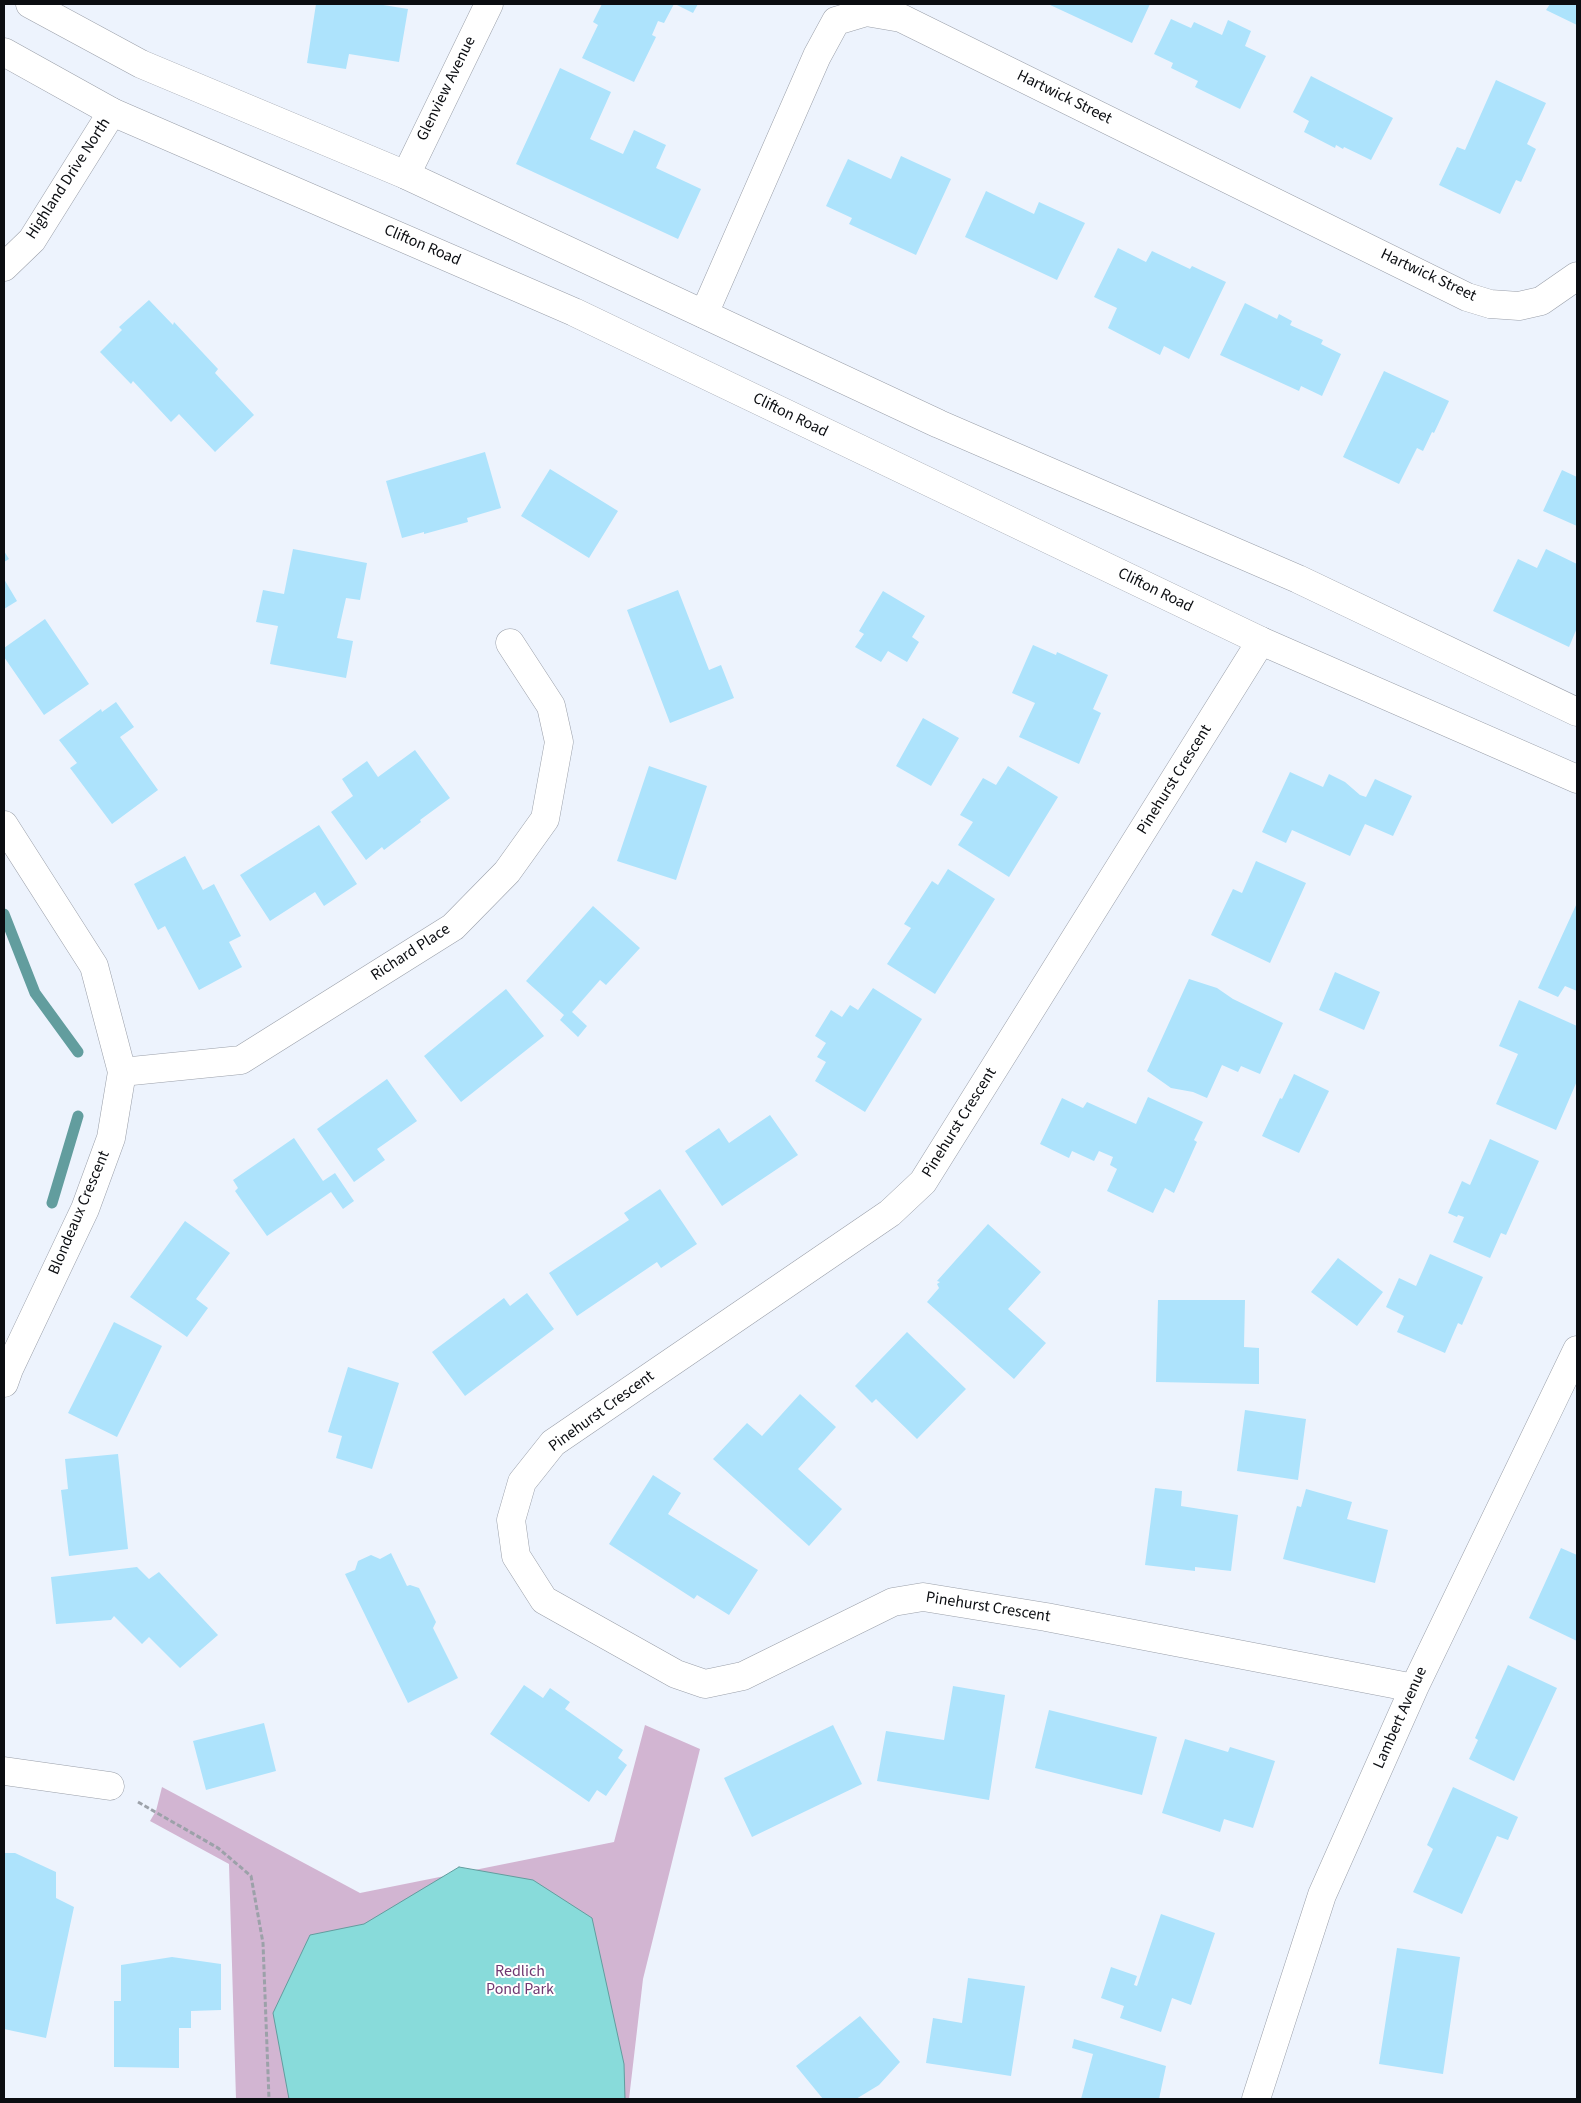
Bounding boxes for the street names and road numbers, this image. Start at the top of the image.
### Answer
street label: Glenview Avenue [413,34,481,144]
street label: Hartwick Street [1013,67,1115,129]
street label: Highland Drive North [23,115,115,243]
street label: Clifton Road [381,221,463,271]
street label: Hartwick Street [1377,245,1479,307]
street label: Clifton Road [749,390,831,442]
street label: Clifton Road [1114,565,1196,617]
street label: Pinehurst Crescent [1134,722,1216,838]
street label: Richard Place [368,920,454,986]
street label: Pinehurst Crescent [919,1065,1001,1181]
street label: Blondeaux Crescent [45,1148,115,1278]
street label: Pinehurst Crescent [545,1367,659,1457]
street label: Pinehurst Crescent [924,1589,1052,1627]
street label: Lambert Avenue [1370,1664,1432,1772]

